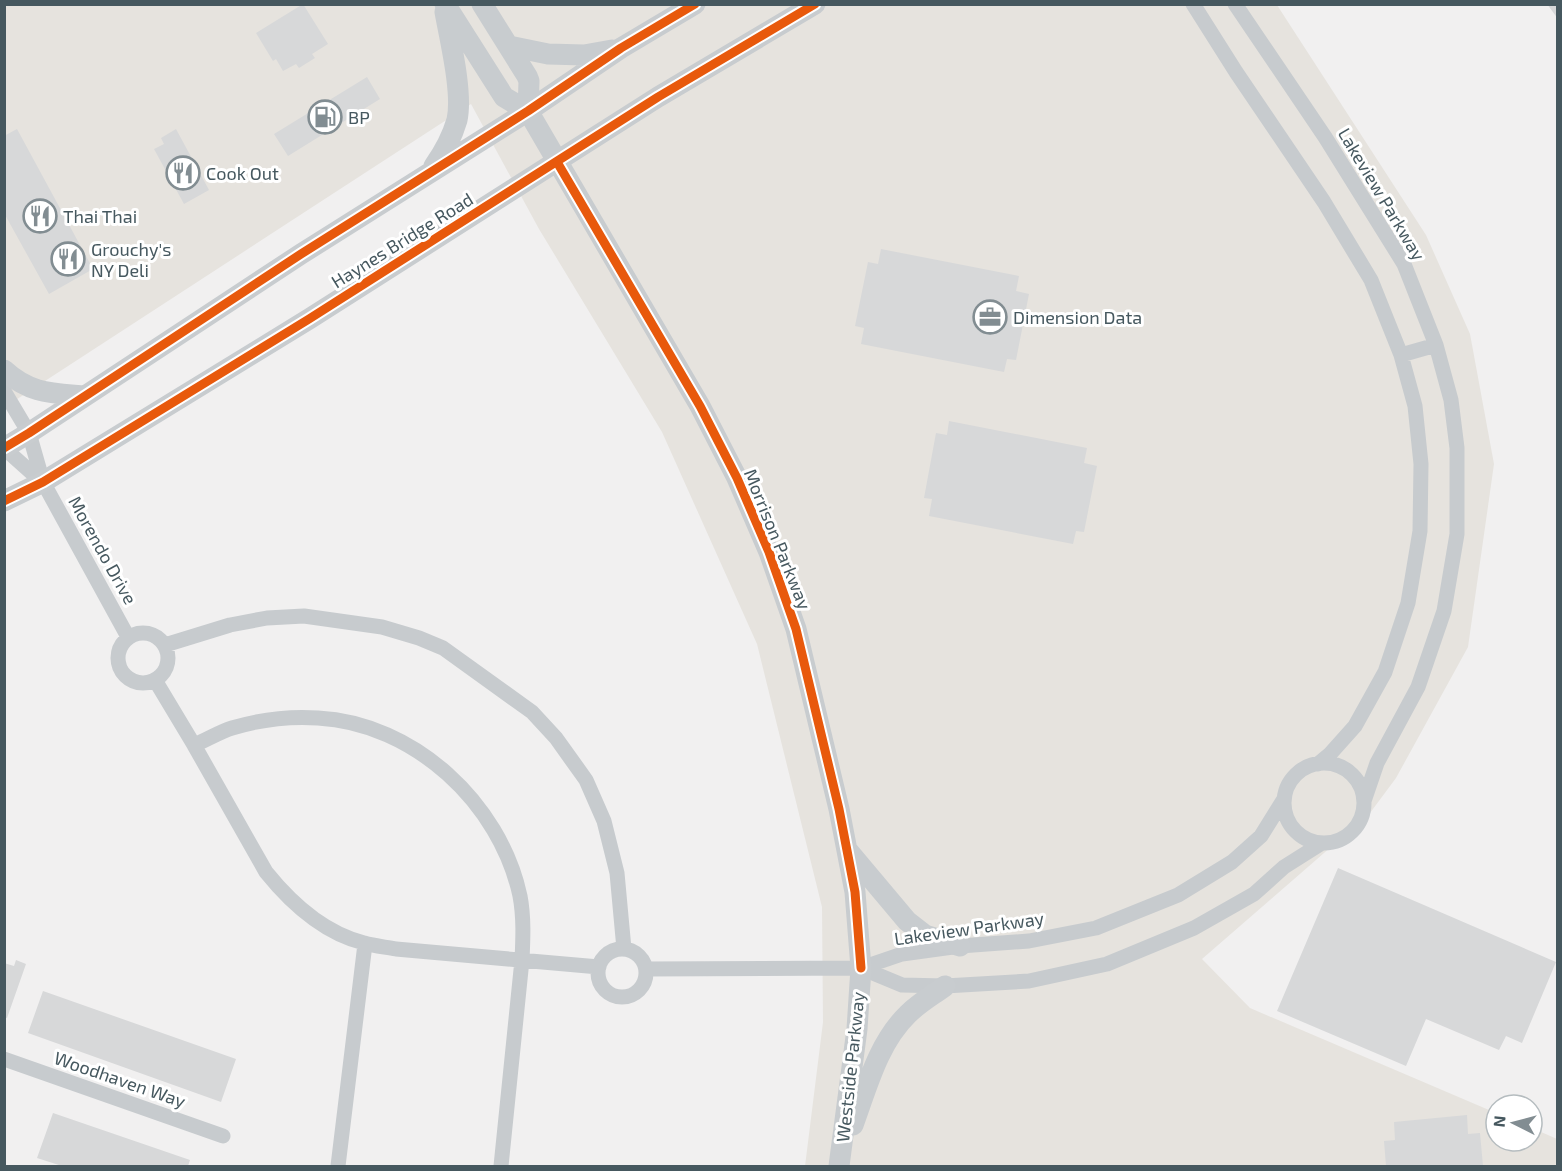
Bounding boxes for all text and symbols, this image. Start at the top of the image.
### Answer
fuel station icon: BP [307,99,343,135]
place label: BP [348,106,370,128]
street label: Lakeview Parkway [1334,124,1431,265]
restaurant icon: Cook Out [165,155,201,191]
place label: Cook Out [206,162,279,184]
street label: Haynes Bridge Road [327,187,477,293]
restaurant icon: Thai Thai [22,198,58,234]
place label: Thai Thai [63,205,137,227]
place label: Grouchy's NY Deli [91,238,171,281]
restaurant icon: Grouchy's NY Deli [50,241,86,277]
office icon: Dimension Data [972,299,1008,335]
place label: Dimension Data [1013,306,1142,328]
street label: Morrison Parkway [740,465,816,613]
street label: Morendo Drive [64,492,142,608]
street label: Lakeview Parkway [893,907,1046,949]
street label: Westside Parkway [831,990,869,1143]
street label: Woodhaven Way [51,1046,189,1112]
north arrow [1484,1093,1544,1153]
text: N [1489,1115,1509,1128]

